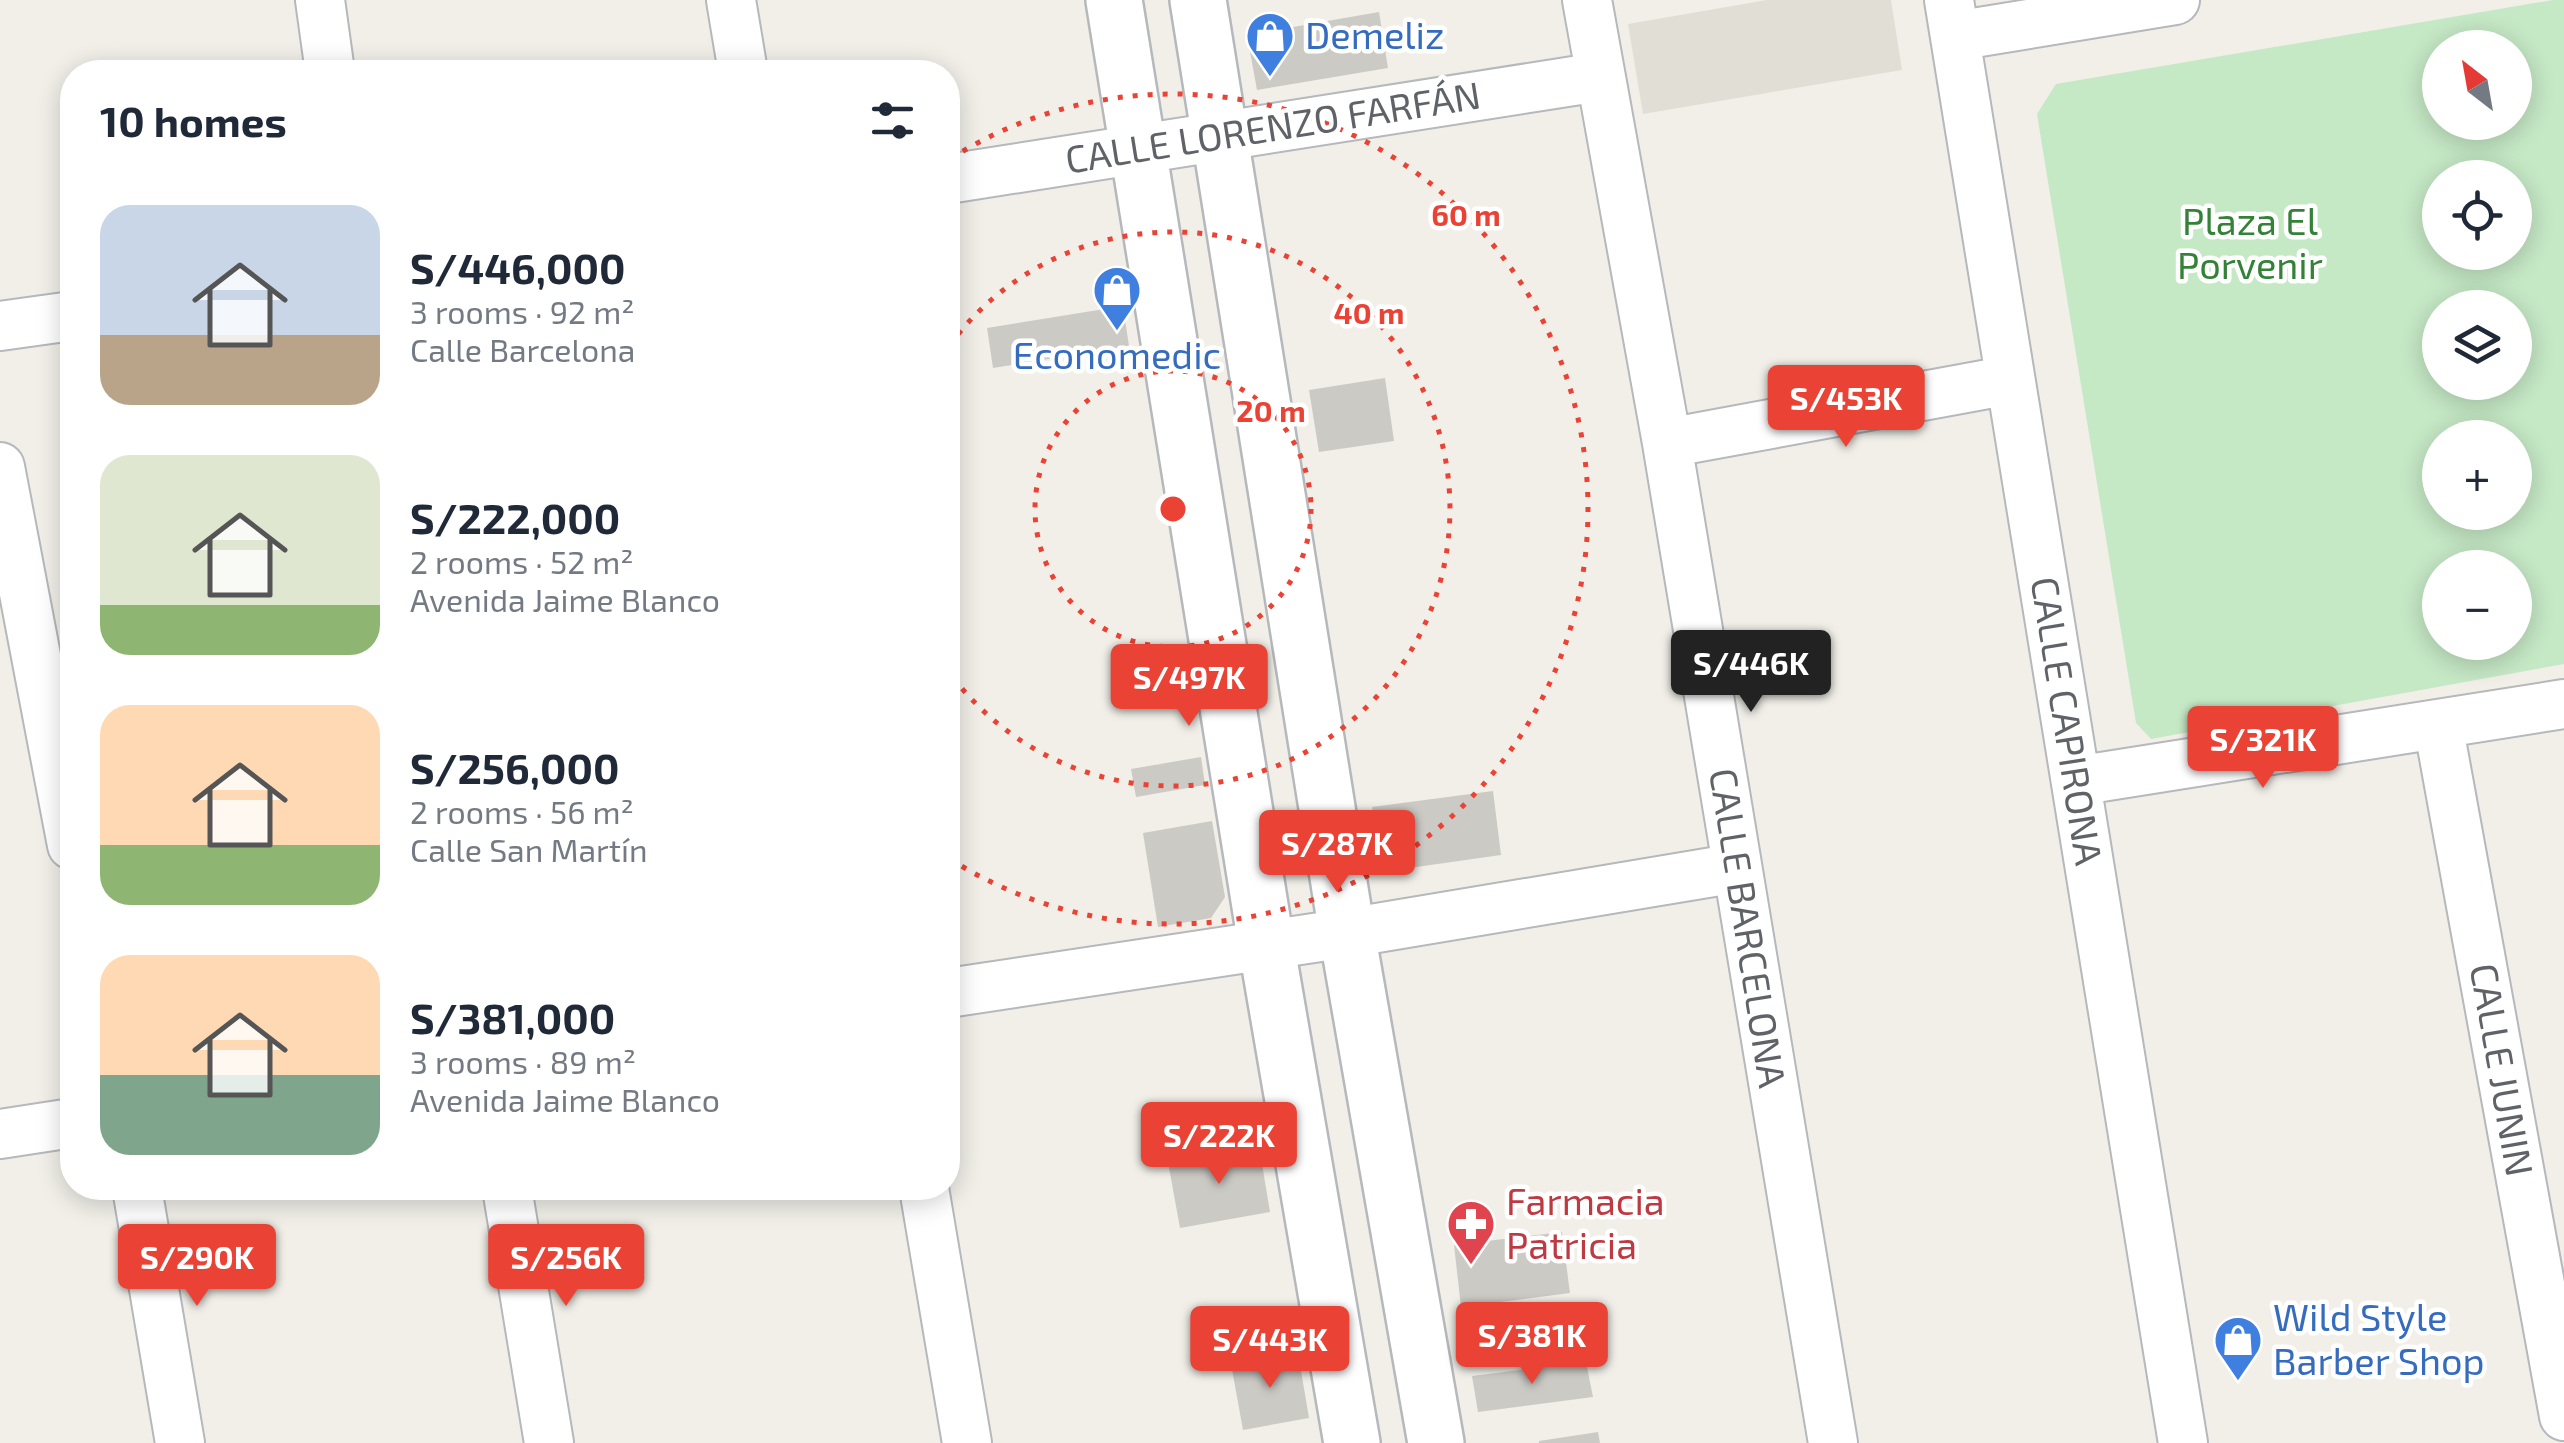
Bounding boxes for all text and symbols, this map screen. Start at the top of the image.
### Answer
shop icon: Demeliz [1244,10,1296,78]
place label: Demeliz [1305,11,1444,57]
north arrow [2422,30,2532,140]
map controls [2422,30,2532,660]
street label: CALLE LORENZO FARFÁN [1062,70,1484,182]
icon: filters [865,93,920,148]
text: 10 homes [100,95,287,145]
button: locate [2422,160,2532,270]
text: 60 m [1431,196,1501,232]
park label: Plaza El Porvenir [2177,197,2323,287]
text: S/446,000 [410,242,625,292]
icon: home [180,245,300,365]
shop icon: Economedic [1091,264,1143,332]
button: layers [2422,290,2532,400]
text: 3 rooms · 92 m² [410,292,635,330]
text: 40 m [1334,294,1404,330]
text: Calle Barcelona [410,330,635,368]
place label: Economedic [1013,331,1221,377]
pin: S/453K [1765,365,1927,450]
text: S/453K [1790,378,1902,416]
text: 20 m [1236,392,1306,428]
button: + [2422,420,2532,530]
centre of rings [1155,491,1191,527]
text: S/222,000 [410,492,620,542]
icon: home [180,495,300,615]
text: 2 rooms · 52 m² [410,542,634,580]
button: − [2422,550,2532,660]
street label: CALLE CAPIRONA [2022,573,2114,868]
text: Avenida Jaime Blanco [410,580,720,618]
pin: S/446K [1670,630,1832,715]
text: S/446K [1693,643,1809,681]
pin: S/497K [1108,644,1270,729]
text: S/497K [1133,657,1245,695]
pin: S/321K [2182,706,2344,791]
text: S/321K [2210,719,2317,757]
text: S/256,000 [410,742,619,792]
icon: home [180,745,300,865]
street label: CALLE BARCELONA [1701,765,1797,1091]
text: 2 rooms · 56 m² [410,792,634,830]
pin: S/287K [1256,810,1418,895]
text: S/287K [1281,823,1393,861]
text: Calle San Martín [410,830,648,868]
street label: CALLE JUNIN [2462,960,2544,1180]
text: S/381,000 [410,992,615,1042]
icon: home [180,995,300,1115]
text: 3 rooms · 89 m² [410,1042,636,1080]
text: Avenida Jaime Blanco [410,1080,720,1118]
pin: S/222K [1138,1102,1300,1187]
text: S/222K [1163,1115,1275,1153]
place label: Farmacia Patricia [1506,1177,1665,1267]
pharmacy icon: Farmacia Patricia [1445,1198,1497,1266]
pin: S/290K [116,1224,278,1309]
pin: S/256K [485,1224,647,1309]
text: S/290K [140,1237,254,1275]
text: S/256K [510,1237,622,1275]
place label: Wild Style Barber Shop [2273,1293,2485,1383]
pin: S/381K [1451,1302,1613,1387]
pin: S/443K [1189,1306,1351,1391]
shop icon: Wild Style Barber Shop [2212,1314,2264,1382]
text: S/381K [1478,1315,1586,1353]
text: S/443K [1212,1319,1328,1357]

